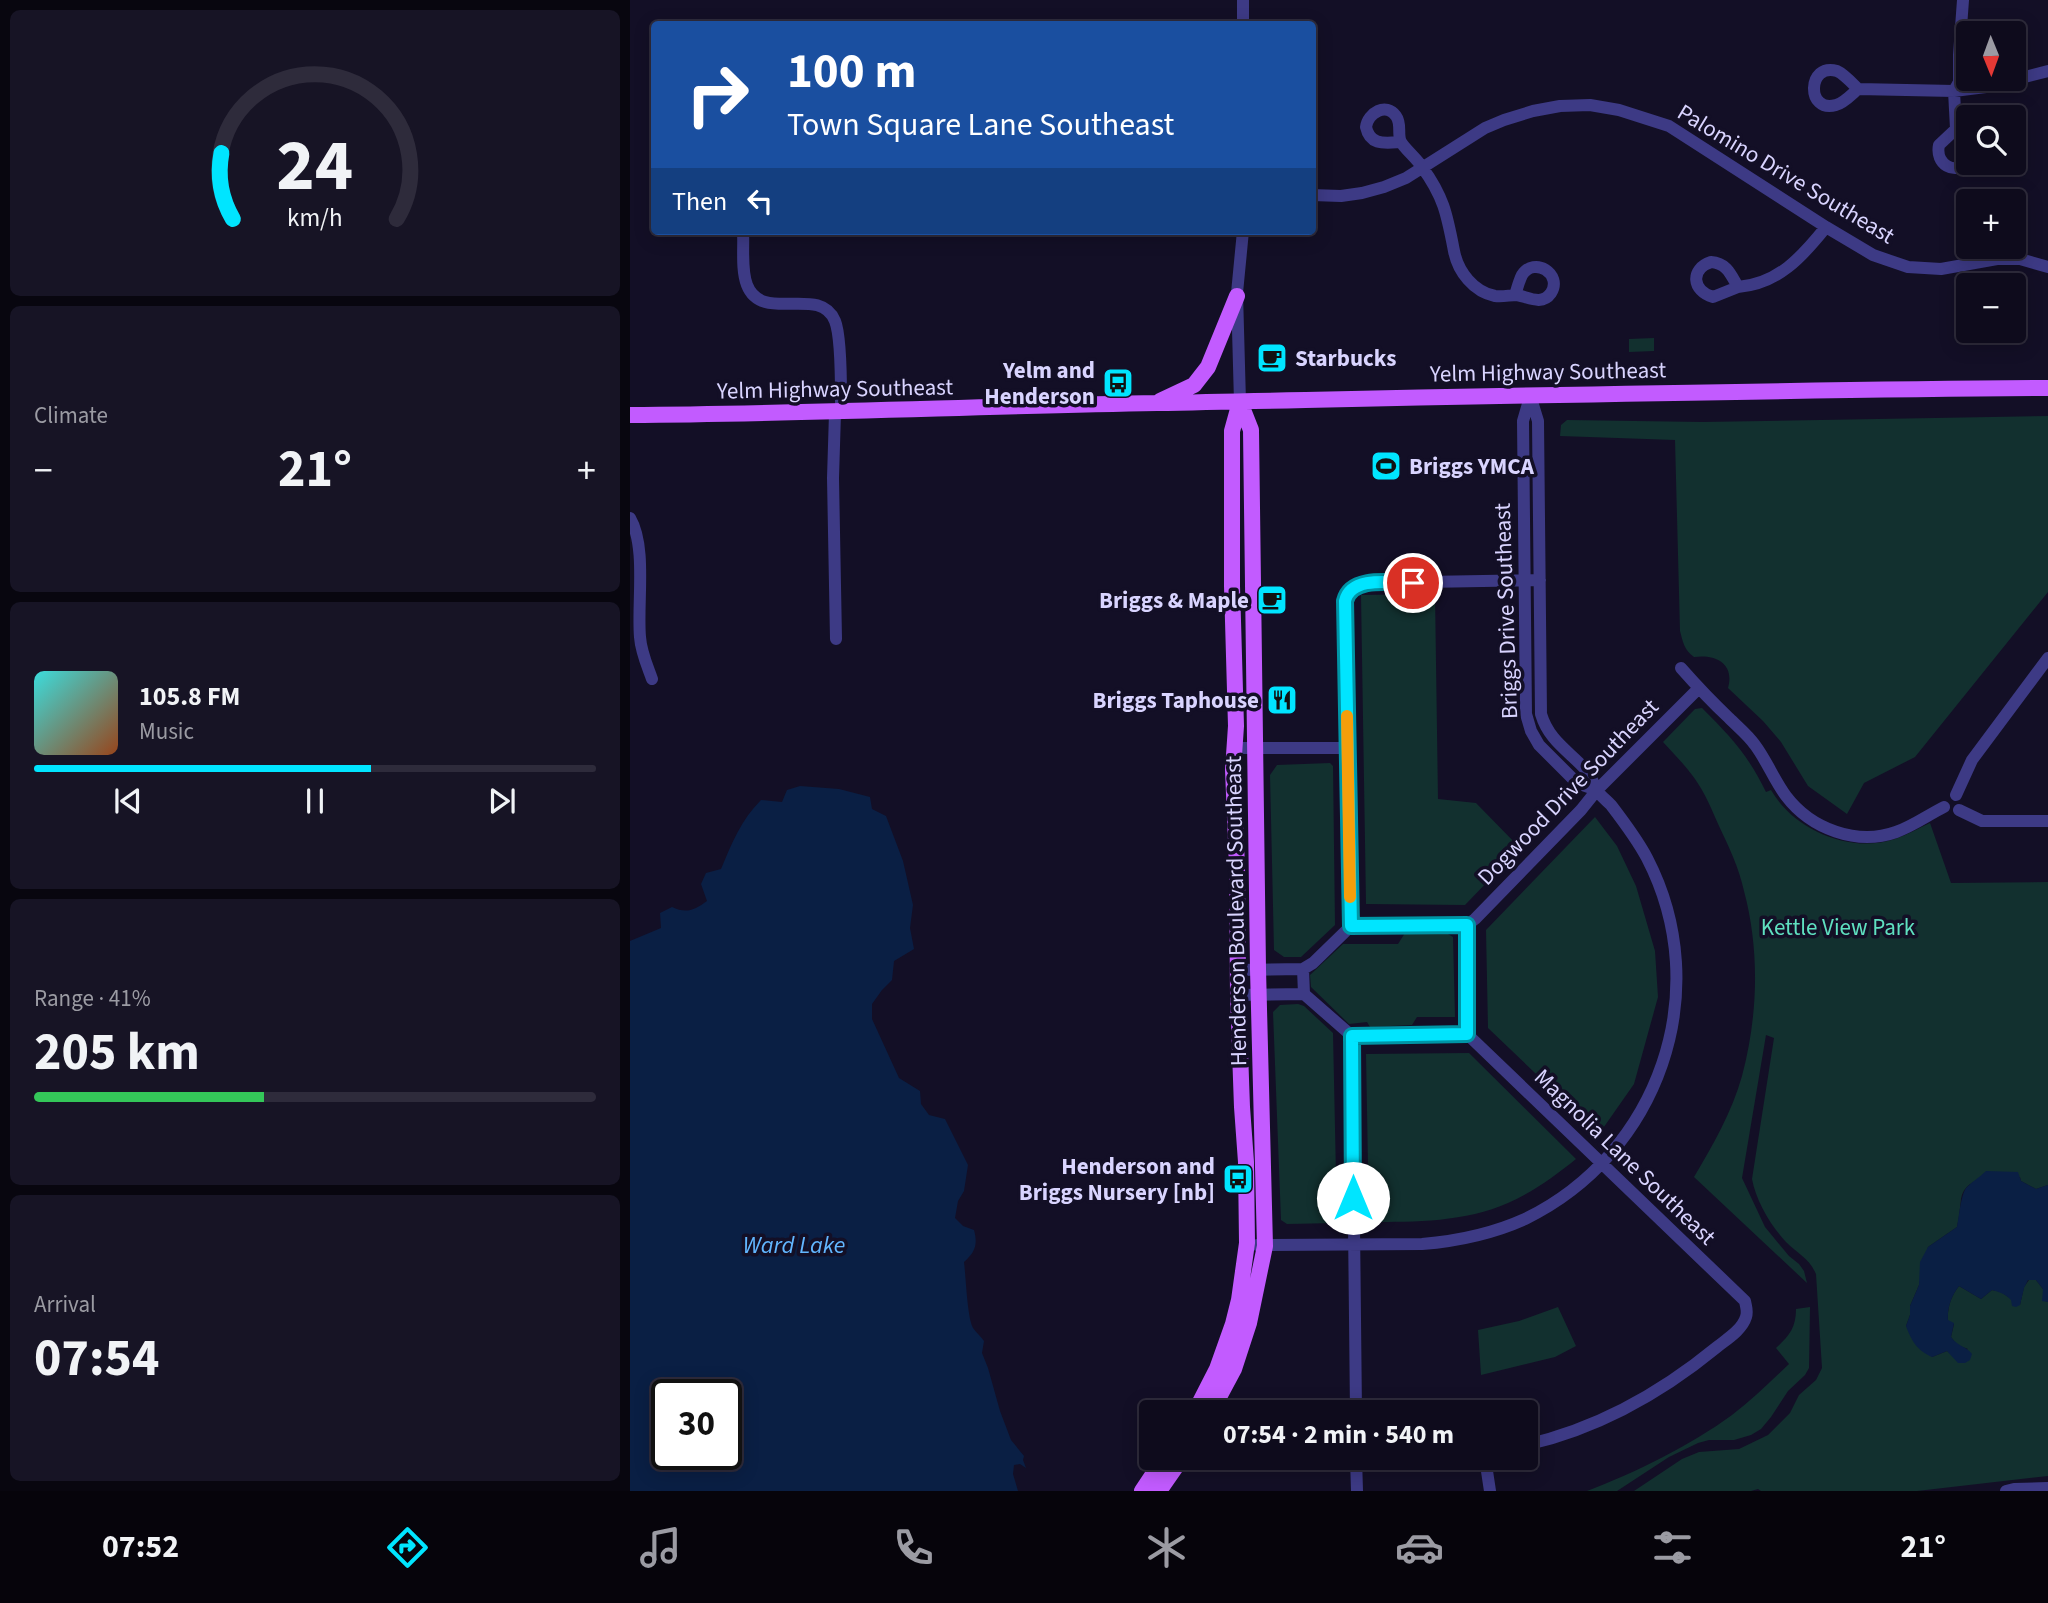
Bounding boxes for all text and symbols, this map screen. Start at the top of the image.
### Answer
north arrow [1956,21,2026,91]
map controls [1956,21,2026,343]
text: 100 m [787,37,916,107]
icon: right [672,49,763,140]
street label: Palomino Drive Southeast [1671,96,1901,252]
text: Town Square Lane Southeast [787,102,1174,148]
button: search [1956,105,2026,175]
text: 24 [277,114,353,218]
icon: left [741,182,779,220]
text: Then [672,183,727,220]
button: + [1956,189,2026,259]
text: km/h [287,200,343,236]
button: − [1956,273,2026,343]
cafe icon: Starbucks [1255,341,1289,375]
place label: Starbucks [1295,342,1397,375]
street label: Yelm Highway Southeast [1429,353,1667,391]
place label: Yelm and Henderson [984,354,1095,413]
bus stop icon: Yelm and Henderson [1101,366,1135,400]
street label: Yelm Highway Southeast [716,370,954,408]
text: Climate [34,399,108,432]
text: 21° [278,433,352,507]
text: − [34,444,53,498]
text: + [577,444,596,498]
sports icon: Briggs YMCA [1369,449,1403,483]
place label: Briggs YMCA [1409,450,1535,483]
street label: Briggs Drive Southeast [1486,502,1526,720]
pin [1383,553,1443,613]
icon: arrive [1394,564,1432,602]
cafe icon: Briggs & Maple [1255,583,1289,617]
place label: Briggs & Maple [1099,584,1249,617]
text: 105.8 FM [139,678,240,715]
restaurant icon: Briggs Taphouse [1265,683,1299,717]
place label: Briggs Taphouse [1093,684,1259,717]
street label: Dogwood Drive Southeast [1470,691,1666,893]
text: Music [139,715,194,748]
street label: Henderson Boulevard Southeast [1217,755,1255,1066]
icon: previous [109,782,147,820]
icon: pause [296,782,334,820]
icon: next [483,782,521,820]
park label: Kettle View Park [1761,911,1916,944]
text: Range · 41% [34,982,151,1015]
text: 205 km [34,1016,200,1090]
street label: Magnolia Lane Southeast [1527,1061,1723,1253]
place label: Henderson and Briggs Nursery [nb] [1019,1150,1215,1209]
position arrow [1316,1161,1390,1235]
bus stop icon: Henderson and Briggs Nursery [nb] [1221,1162,1255,1196]
water label: Ward Lake [743,1228,845,1263]
text: Arrival [34,1288,96,1321]
text: 07:54 [34,1322,159,1396]
speed limit sign: 30 [651,1379,742,1470]
text: 07:54 · 2 min · 540 m [1223,1416,1454,1453]
icon: directions [383,1523,432,1572]
icon: music [636,1523,685,1572]
icon: phone [889,1523,938,1572]
icon: climate [1142,1523,1191,1572]
icon: car [1395,1523,1444,1572]
icon: filters [1648,1523,1697,1572]
text: 07:52 [102,1524,179,1570]
text: 21° [1900,1524,1946,1570]

